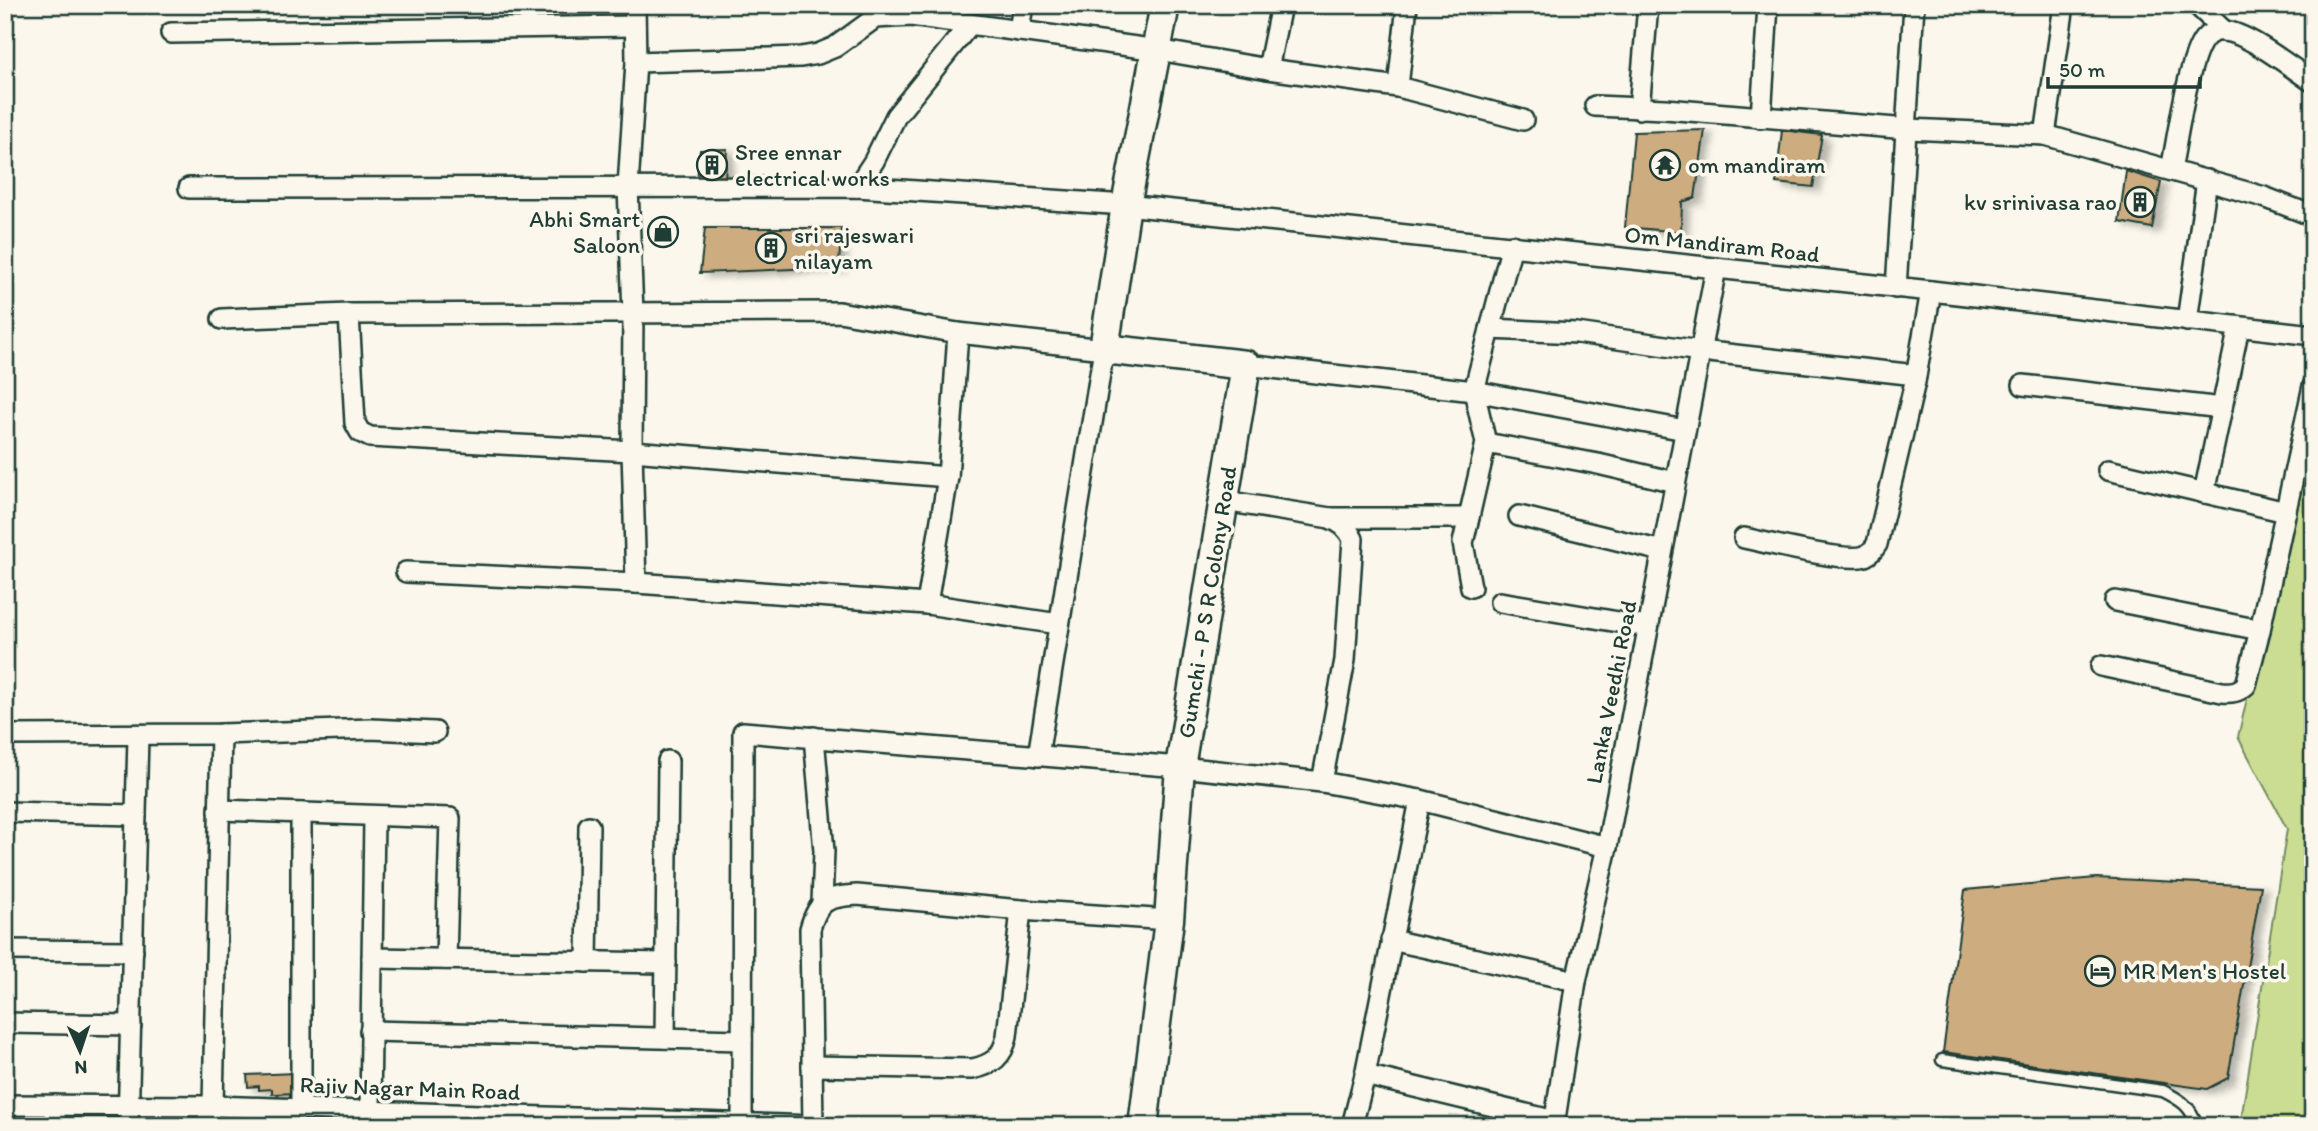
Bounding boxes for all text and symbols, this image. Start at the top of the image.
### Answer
scale bar [2048,46,2201,90]
text: 50 m [2059,57,2106,82]
place label: Sree ennar electrical works [735,138,890,192]
building icon: Sree ennar electrical works [695,148,729,182]
temple icon: om mandiram [1648,148,1682,182]
place label: om mandiram [1688,151,1826,179]
building icon: kv srinivasa rao [2123,185,2157,219]
place label: kv srinivasa rao [1964,188,2117,216]
place label: Abhi Smart Saloon [529,205,640,259]
shop icon: Abhi Smart Saloon [646,215,680,249]
street label: Om Mandiram Road [1623,220,1821,268]
place label: sri rajeswari nilayam [794,221,914,275]
building icon: sri rajeswari nilayam [754,231,788,265]
street label: Gumchi - P S R Colony Road [1172,464,1242,740]
street label: Lanka Veedhi Road [1579,598,1643,786]
hotel icon: MR Men's Hostel [2083,954,2117,988]
place label: MR Men's Hostel [2123,957,2287,985]
north arrow [46,1016,116,1086]
text: N [74,1056,88,1079]
street label: Rajiv Nagar Main Road [299,1070,521,1106]

